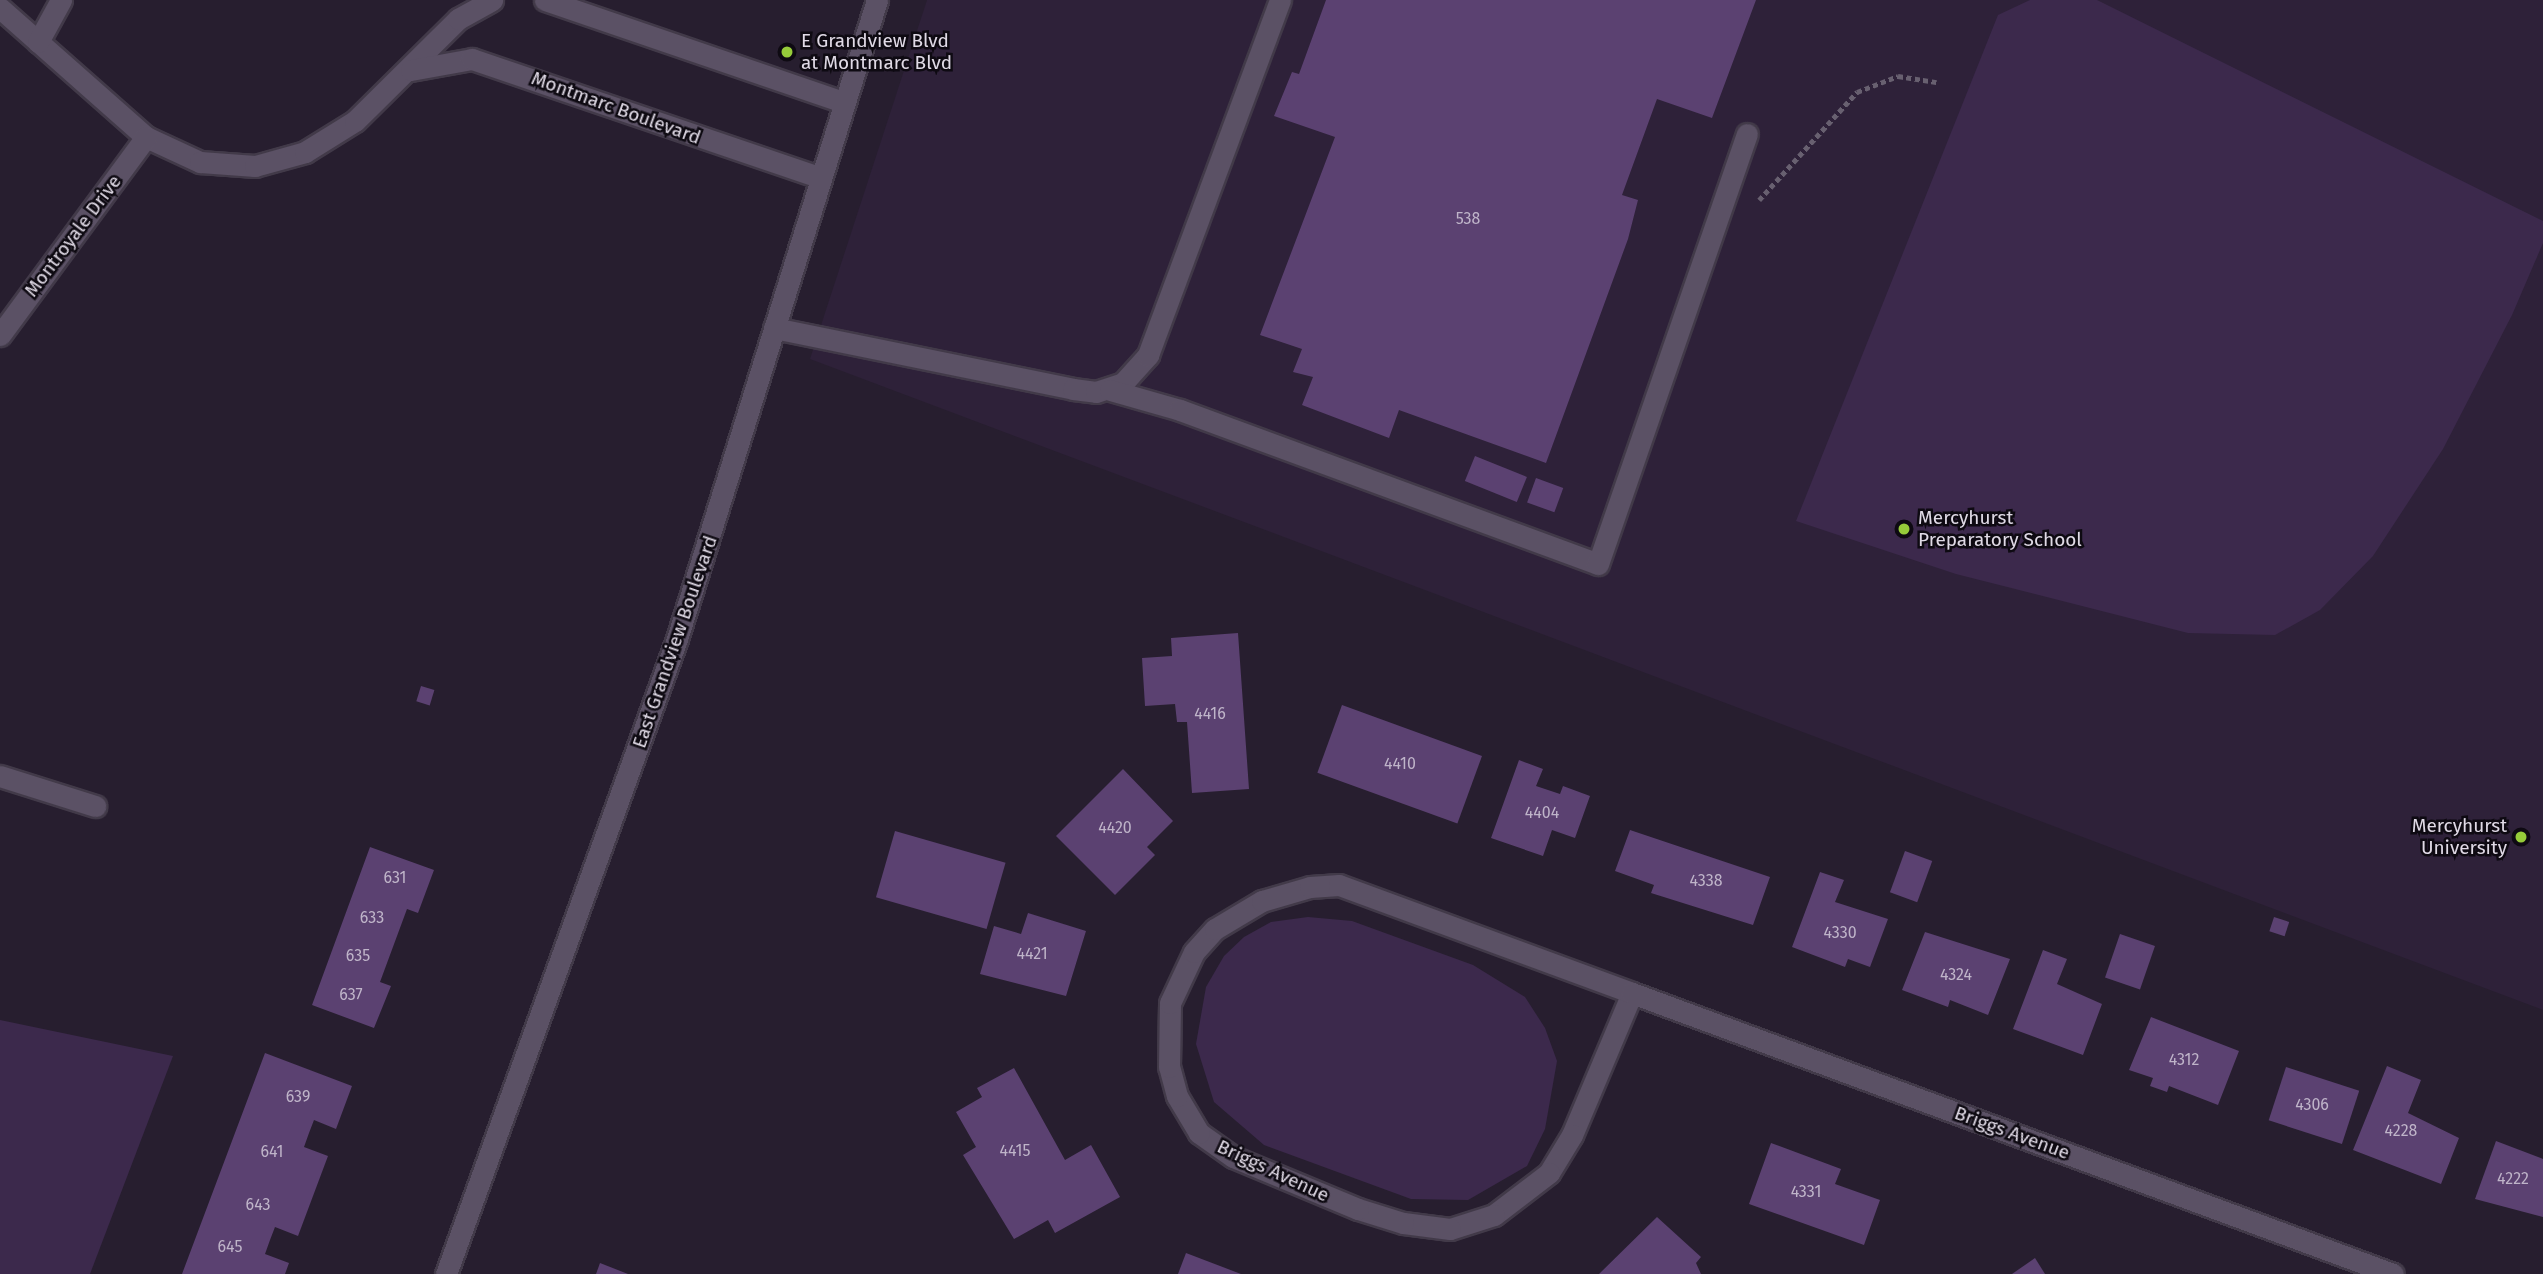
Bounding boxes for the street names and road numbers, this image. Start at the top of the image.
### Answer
street label: Montmarc Boulevard [528,67,704,149]
street label: Montroyale Drive [20,171,126,301]
street label: East Grandview Boulevard [628,533,722,751]
street label: Briggs Avenue [1951,1102,2073,1164]
street label: Briggs Avenue [1213,1135,1333,1207]

